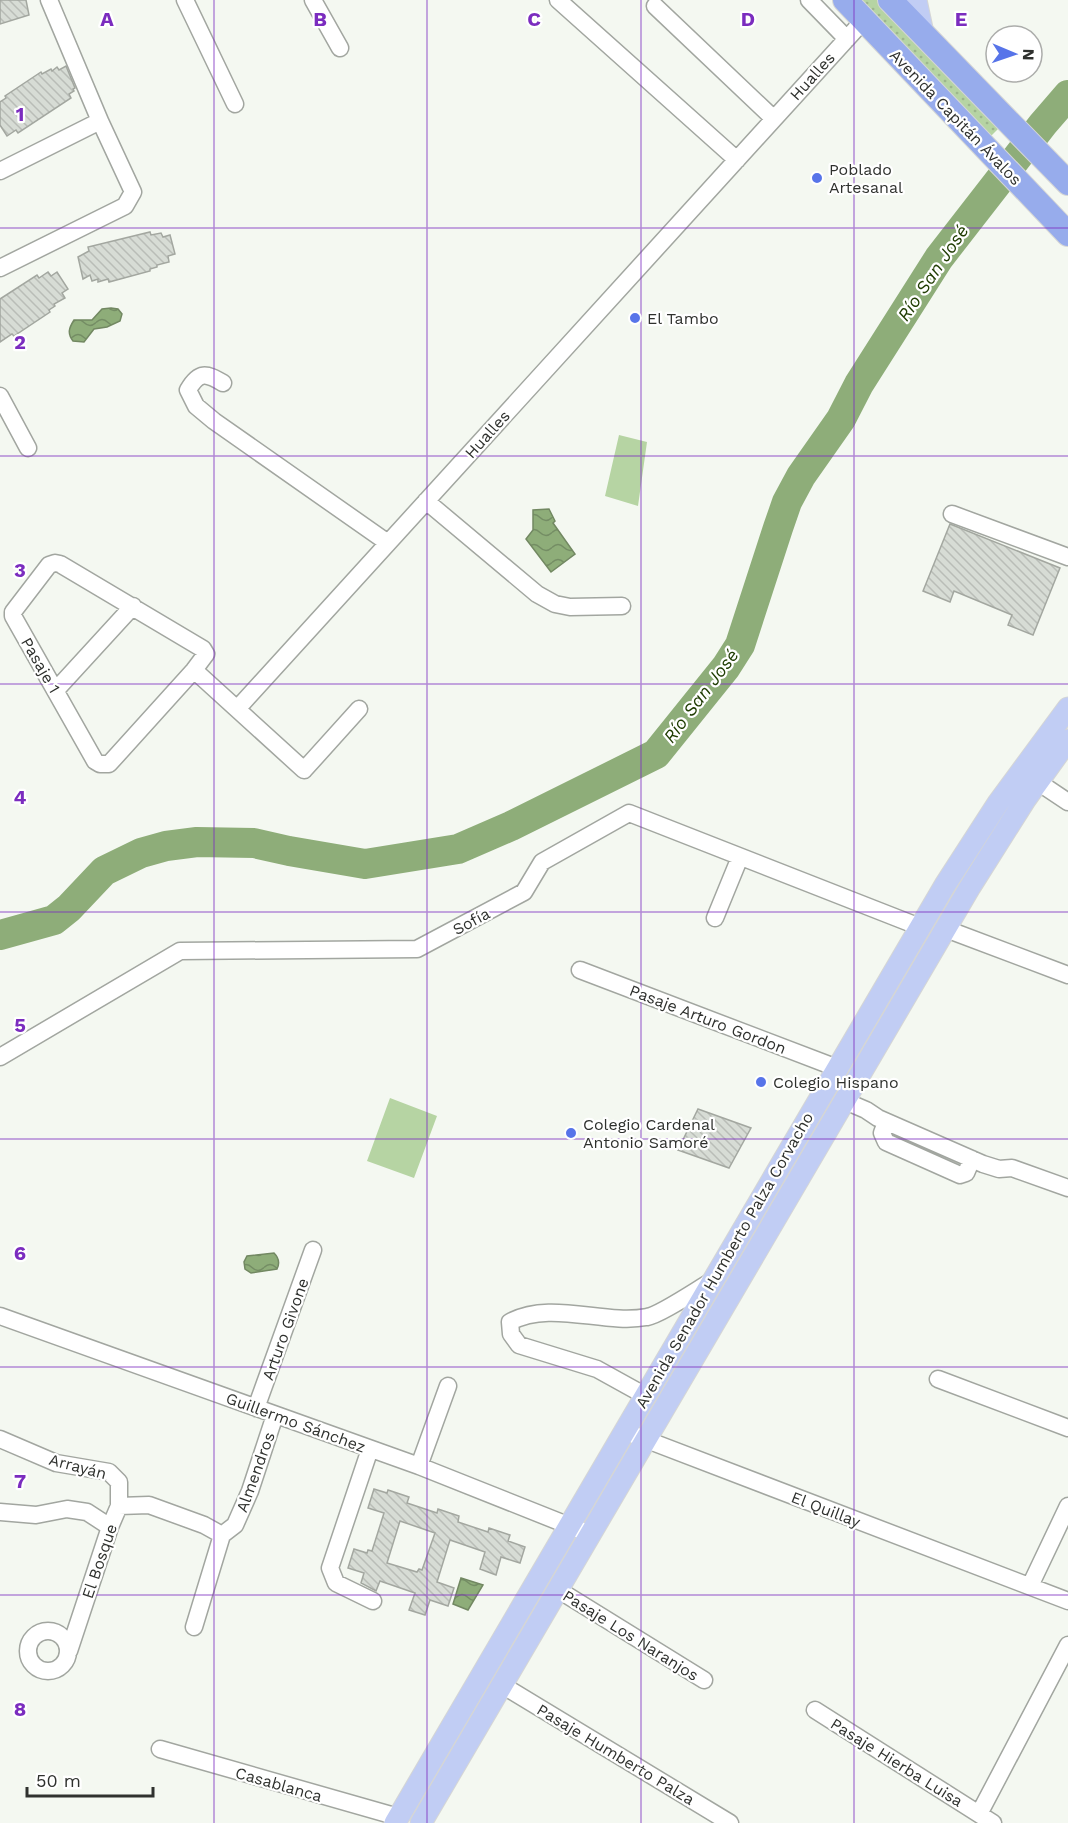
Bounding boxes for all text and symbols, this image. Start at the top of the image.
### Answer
text: A [100,7,114,31]
text: B [313,7,327,31]
text: C [527,7,541,31]
text: D [741,7,755,31]
text: E [955,7,967,31]
north arrow [984,24,1044,84]
street label: Avenida Capitán Ávalos [886,46,1025,189]
street label: Hualles [786,48,839,104]
text: N [1019,48,1038,61]
text: 1 [16,102,24,126]
place label: Poblado Artesanal [829,160,903,197]
marker: Poblado Artesanal [810,171,824,185]
water label: Río San José [893,221,972,325]
place label: El Tambo [647,309,719,328]
marker: El Tambo [628,311,642,325]
text: 2 [14,330,26,354]
street label: Hualles [461,406,514,462]
text: 3 [14,558,26,582]
street label: Pasaje 1 [17,634,64,696]
water label: Río San José [659,645,743,747]
text: 4 [14,785,27,809]
street label: Sofía [449,904,493,939]
street label: Pasaje Arturo Gordon [627,981,789,1058]
text: 5 [14,1013,26,1037]
place label: Colegio Hispano [773,1073,899,1092]
marker: Colegio Hispano [754,1075,768,1089]
street label: Avenida Senador Humberto Palza Corvacho [632,1109,817,1412]
place label: Colegio Cardenal Antonio Samoré [583,1115,715,1152]
marker: Colegio Cardenal Antonio Samoré [564,1126,578,1140]
text: 6 [14,1241,26,1265]
street label: Arturo Givone [258,1275,313,1383]
street label: Guillermo Sánchez [223,1388,368,1457]
street label: Almendros [232,1429,279,1515]
street label: Arrayán [47,1450,109,1483]
text: 7 [14,1469,26,1493]
street label: El Quillay [788,1488,864,1532]
street label: El Bosque [78,1521,121,1601]
street label: Pasaje Los Naranjos [559,1586,702,1685]
text: 8 [14,1697,26,1721]
street label: Pasaje Humberto Palza [534,1700,698,1809]
street label: Pasaje Hierba Luisa [827,1714,966,1811]
scale bar [27,1760,153,1798]
street label: Casablanca [233,1763,324,1806]
text: 50 m [36,1770,81,1791]

